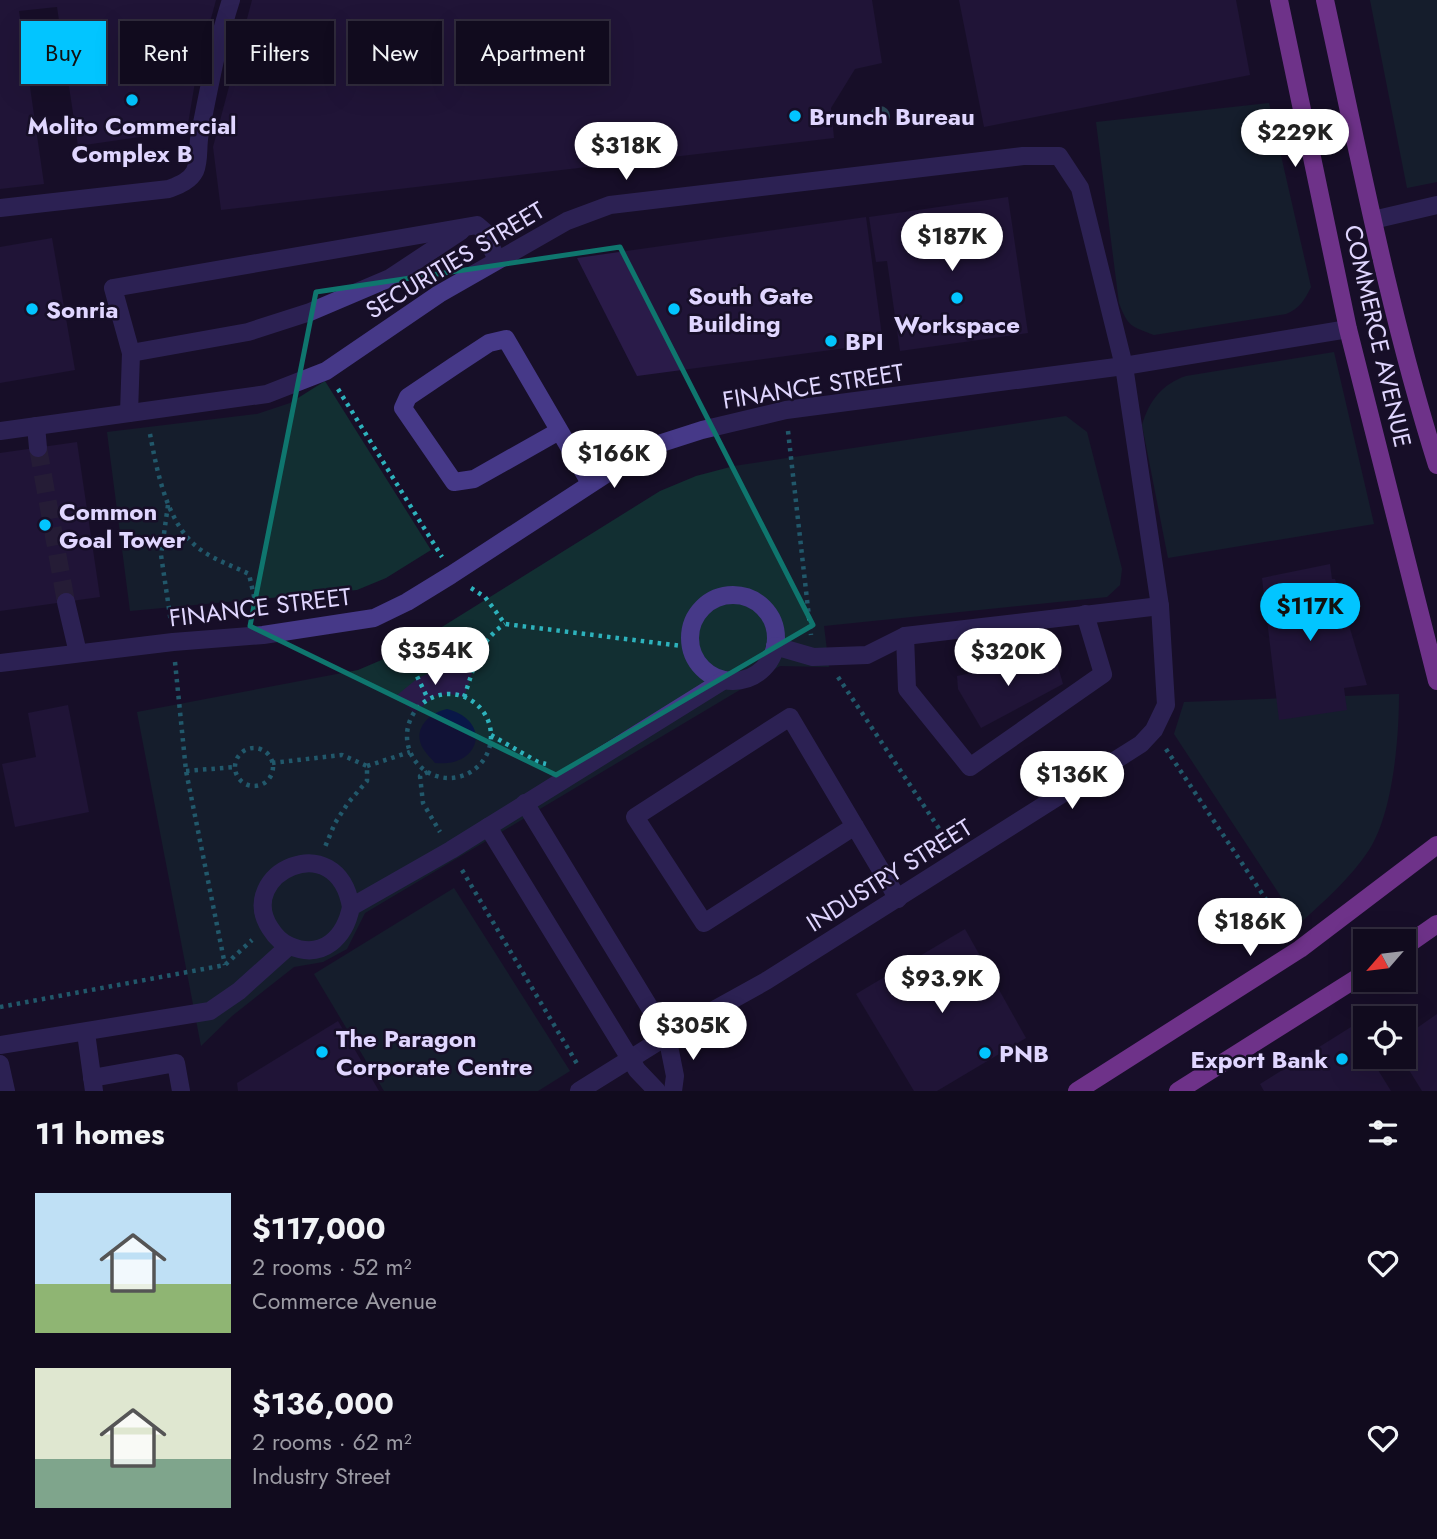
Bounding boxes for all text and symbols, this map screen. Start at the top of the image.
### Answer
chip: Buy [21,21,106,84]
chip: Rent [120,21,212,84]
chip: Filters [226,21,334,84]
chip: New [348,21,442,84]
chip: Apartment [456,21,609,84]
marker: Molito Commercial Complex B [124,92,140,108]
place label: Brunch Bureau [809,99,975,134]
place label: Molito Commercial Complex B [27,108,237,171]
marker: Brunch Bureau [787,108,803,124]
pin: $229K [1246,110,1344,169]
text: $229K [1257,115,1333,149]
pin: $318K [577,122,675,182]
text: $318K [591,128,661,162]
street label: SECURITIES STREET [359,193,551,327]
pin: $187K [903,214,1001,273]
text: $187K [917,219,987,253]
street label: COMMERCE AVENUE [1335,221,1421,451]
place label: South Gate Building [688,278,813,341]
marker: Workspace [949,290,965,306]
place label: Sonria [46,292,118,327]
marker: Sonria [24,301,40,317]
marker: South Gate Building [666,301,682,317]
place label: Workspace [894,307,1020,342]
place label: BPI [845,324,884,359]
marker: BPI [823,333,839,349]
street label: FINANCE STREET [720,354,906,418]
pin: $166K [565,430,663,490]
text: $166K [578,436,650,470]
place label: Common Goal Tower [59,494,186,557]
marker: Common Goal Tower [37,517,53,533]
street label: FINANCE STREET [167,578,353,636]
pin: $117K [1261,584,1359,643]
text: $117K [1276,589,1344,623]
pin: $354K [386,628,484,687]
pin: $320K [959,628,1057,688]
text: $354K [397,633,473,667]
text: $320K [971,634,1045,668]
pin: $136K [1023,752,1121,811]
text: $136K [1036,757,1108,791]
street label: INDUSTRY STREET [799,810,979,940]
pin: $186K [1201,898,1299,958]
text: $186K [1214,904,1286,938]
north arrow [1353,929,1416,992]
map controls [1353,929,1416,1069]
pin: $93.9K [885,956,999,1015]
text: $93.9K [901,961,983,995]
pin: $305K [644,1002,742,1062]
button: locate [1353,1006,1416,1069]
text: $305K [656,1008,730,1042]
place label: The Paragon Corporate Centre [336,1021,532,1084]
place label: PNB [999,1036,1049,1071]
place label: Export Bank [1191,1042,1328,1077]
marker: The Paragon Corporate Centre [314,1044,330,1060]
marker: PNB [977,1045,993,1061]
marker: Export Bank [1334,1051,1350,1067]
text: 11 homes [35,1112,165,1155]
icon: filters [1364,1114,1402,1152]
text: $117,000 [252,1207,386,1250]
icon: home [91,1221,175,1305]
icon: heart [1364,1244,1402,1282]
text: 2 rooms · 52 m² [252,1250,411,1284]
text: Commerce Avenue [252,1284,437,1318]
text: $136,000 [252,1382,394,1425]
icon: home [91,1396,175,1480]
icon: heart [1364,1419,1402,1457]
text: 2 rooms · 62 m² [252,1425,412,1459]
text: Industry Street [252,1459,390,1493]

